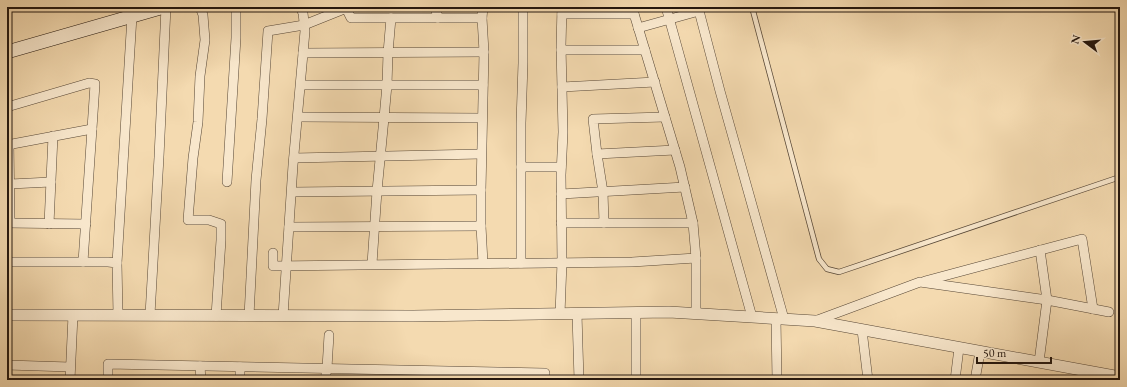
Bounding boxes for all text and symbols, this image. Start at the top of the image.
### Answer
north arrow [1065,22,1105,62]
text: N [1067,33,1083,45]
scale bar [977,339,1051,365]
text: 50 m [983,345,1007,361]

